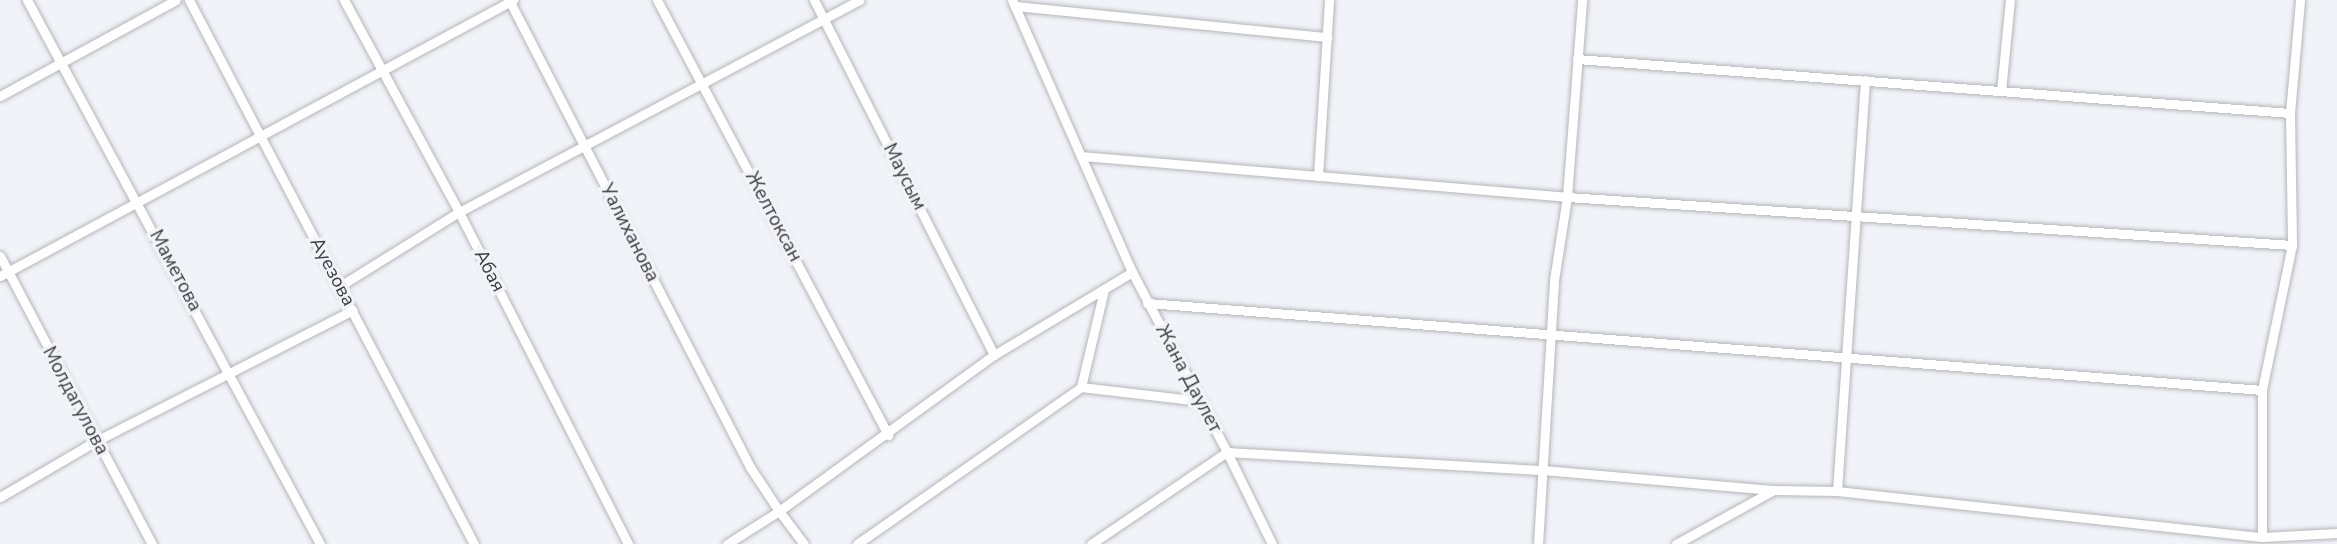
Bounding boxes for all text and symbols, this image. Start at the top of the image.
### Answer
street label: Маусым [878,140,930,214]
street label: Желтоксан [740,168,806,266]
street label: Уалиханова [594,180,664,286]
street label: Маметова [144,226,206,316]
street label: Ауезова [304,234,360,310]
street label: Абая [469,246,509,296]
street label: Жана Даулет [1150,321,1226,437]
street label: Молдагулова [37,343,113,459]

